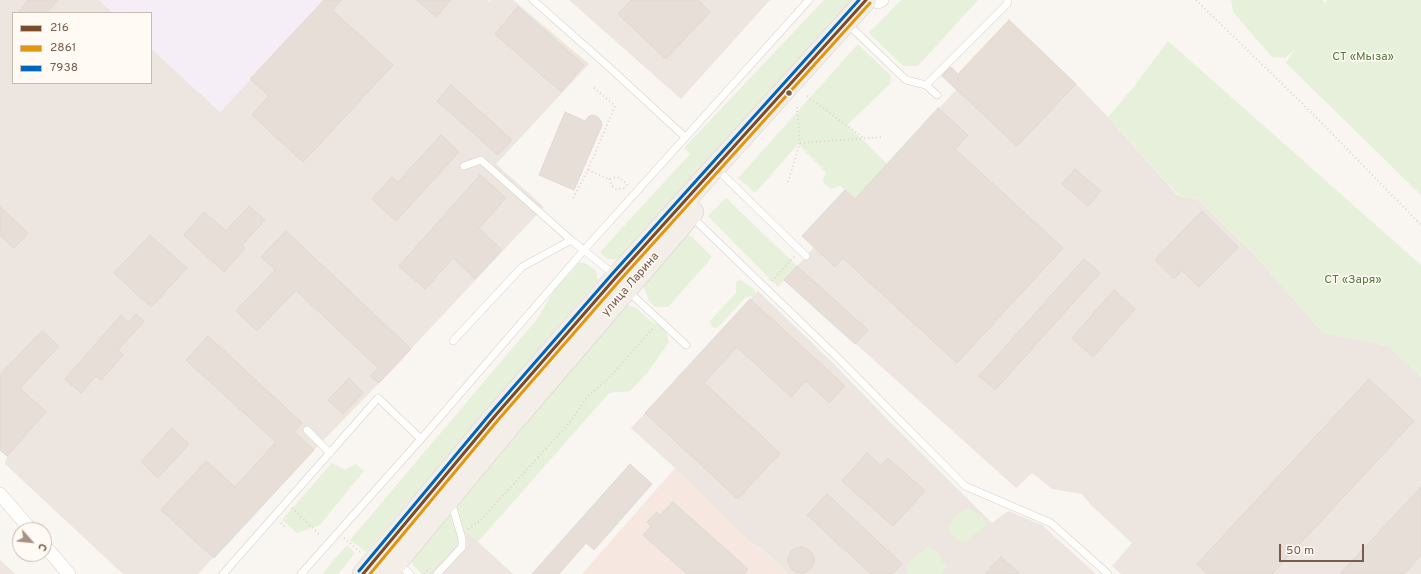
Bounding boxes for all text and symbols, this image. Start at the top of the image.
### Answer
legend [12,12,152,84]
text: 216 [50,20,69,36]
text: 2861 [50,40,76,56]
park label: СТ «Мыза» [1332,51,1394,65]
text: 7938 [50,60,78,76]
unlabelled marker [784,88,794,98]
street label: улица Ларина [599,250,663,320]
park label: СТ «Заря» [1324,274,1382,288]
north arrow [12,522,52,562]
scale bar [1281,536,1366,562]
text: С [34,541,50,553]
text: 50 m [1286,543,1314,559]

